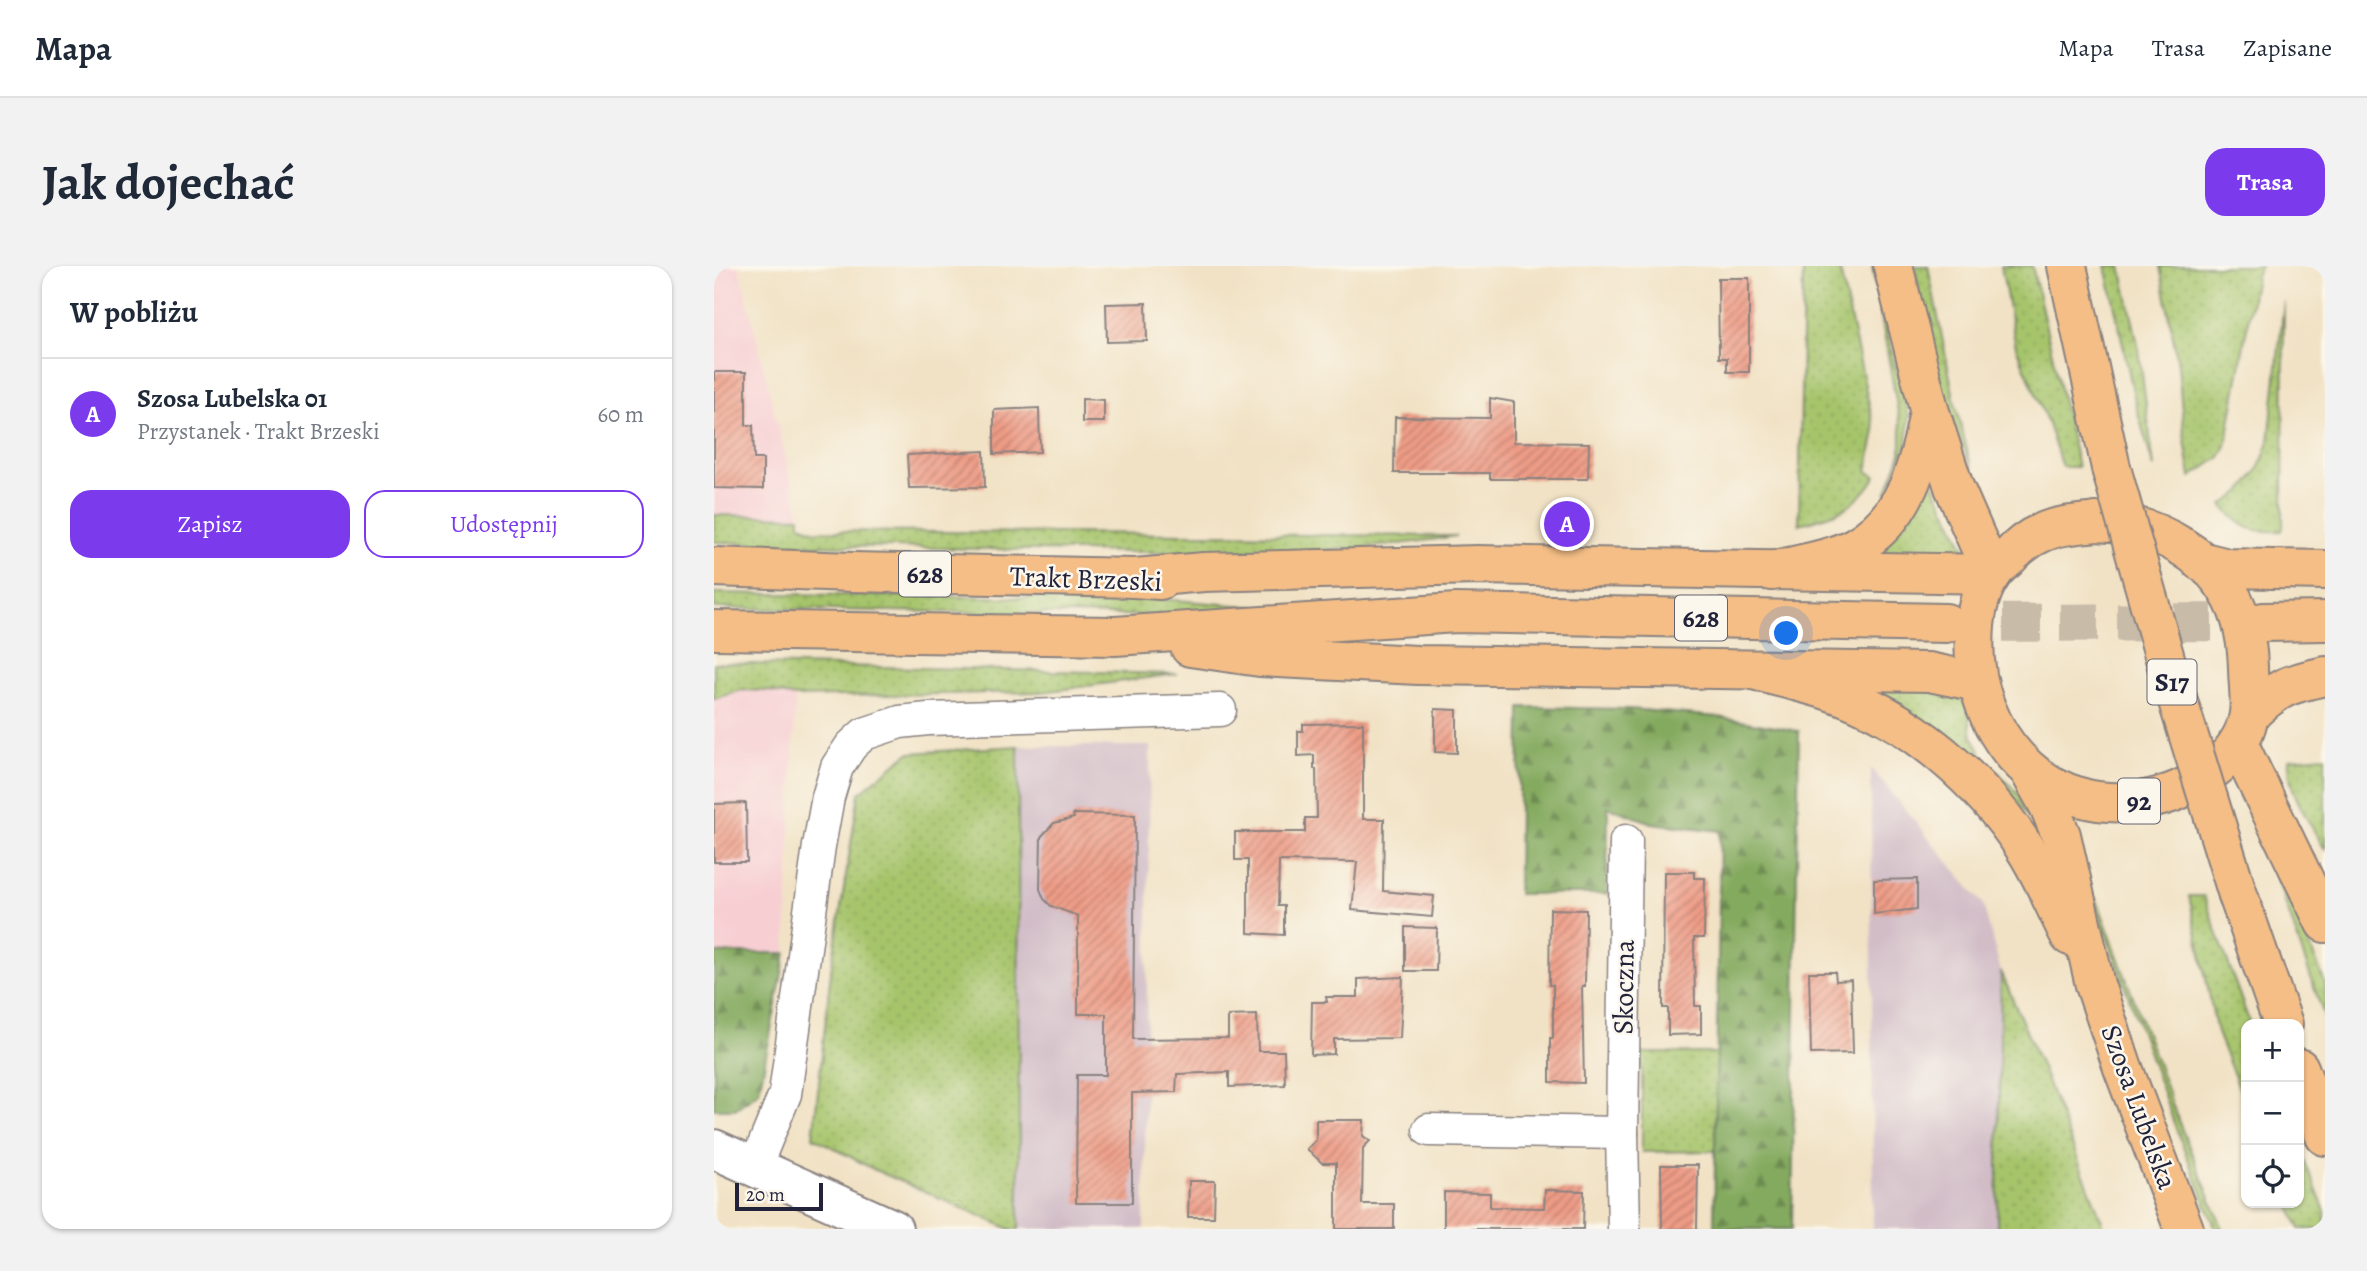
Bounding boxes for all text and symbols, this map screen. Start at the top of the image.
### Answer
text: Mapa [35,26,112,71]
text: Mapa [2059,32,2114,64]
text: Trasa [2152,32,2205,64]
text: Zapisane [2243,32,2332,64]
button: Trasa [2205,148,2325,216]
text: Jak dojechać [42,149,295,216]
text: W pobliżu [70,292,198,332]
text: Szosa Lubelska 01 [137,381,327,416]
text: A [86,399,100,430]
text: 60 m [597,399,644,430]
text: Przystanek · Trakt Brzeski [137,416,380,447]
button: Zapisz [70,490,350,558]
button: Udostępnij [364,490,644,558]
pin: A [1544,498,1590,550]
road number: 628 [899,552,951,596]
street label: Trakt Brzeski [1009,557,1163,601]
road number: 628 [1675,596,1727,640]
your location [1769,616,1803,650]
road number: S17 [2148,660,2196,704]
road number: 92 [2118,778,2160,824]
street label: Skoczna [1604,939,1644,1035]
map controls [2241,1019,2304,1208]
button: + [2241,1019,2304,1082]
street label: Szosa Lubelska [2092,1020,2186,1194]
button: − [2241,1082,2304,1145]
button: locate [2241,1145,2304,1208]
scale bar [735,1180,822,1212]
text: 20 m [746,1182,785,1208]

